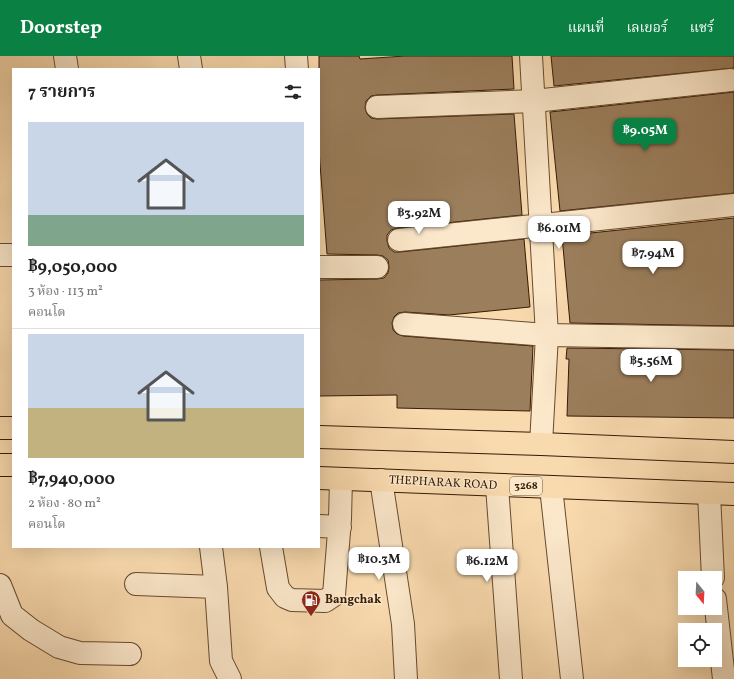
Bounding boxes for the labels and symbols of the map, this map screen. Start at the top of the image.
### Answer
pin: ฿9.05M [612,118,678,152]
pin: ฿3.92M [386,201,452,235]
pin: ฿6.01M [526,216,592,250]
pin: ฿7.94M [620,241,686,275]
pin: ฿5.56M [618,349,684,383]
street label: THEPHARAK ROAD [388,472,498,494]
road number: 3268 [510,477,542,495]
pin: ฿10.3M [346,547,412,581]
pin: ฿6.12M [454,549,520,583]
north arrow [678,571,722,615]
fuel station icon: Bangchak [300,589,322,617]
place label: Bangchak [325,592,382,608]

